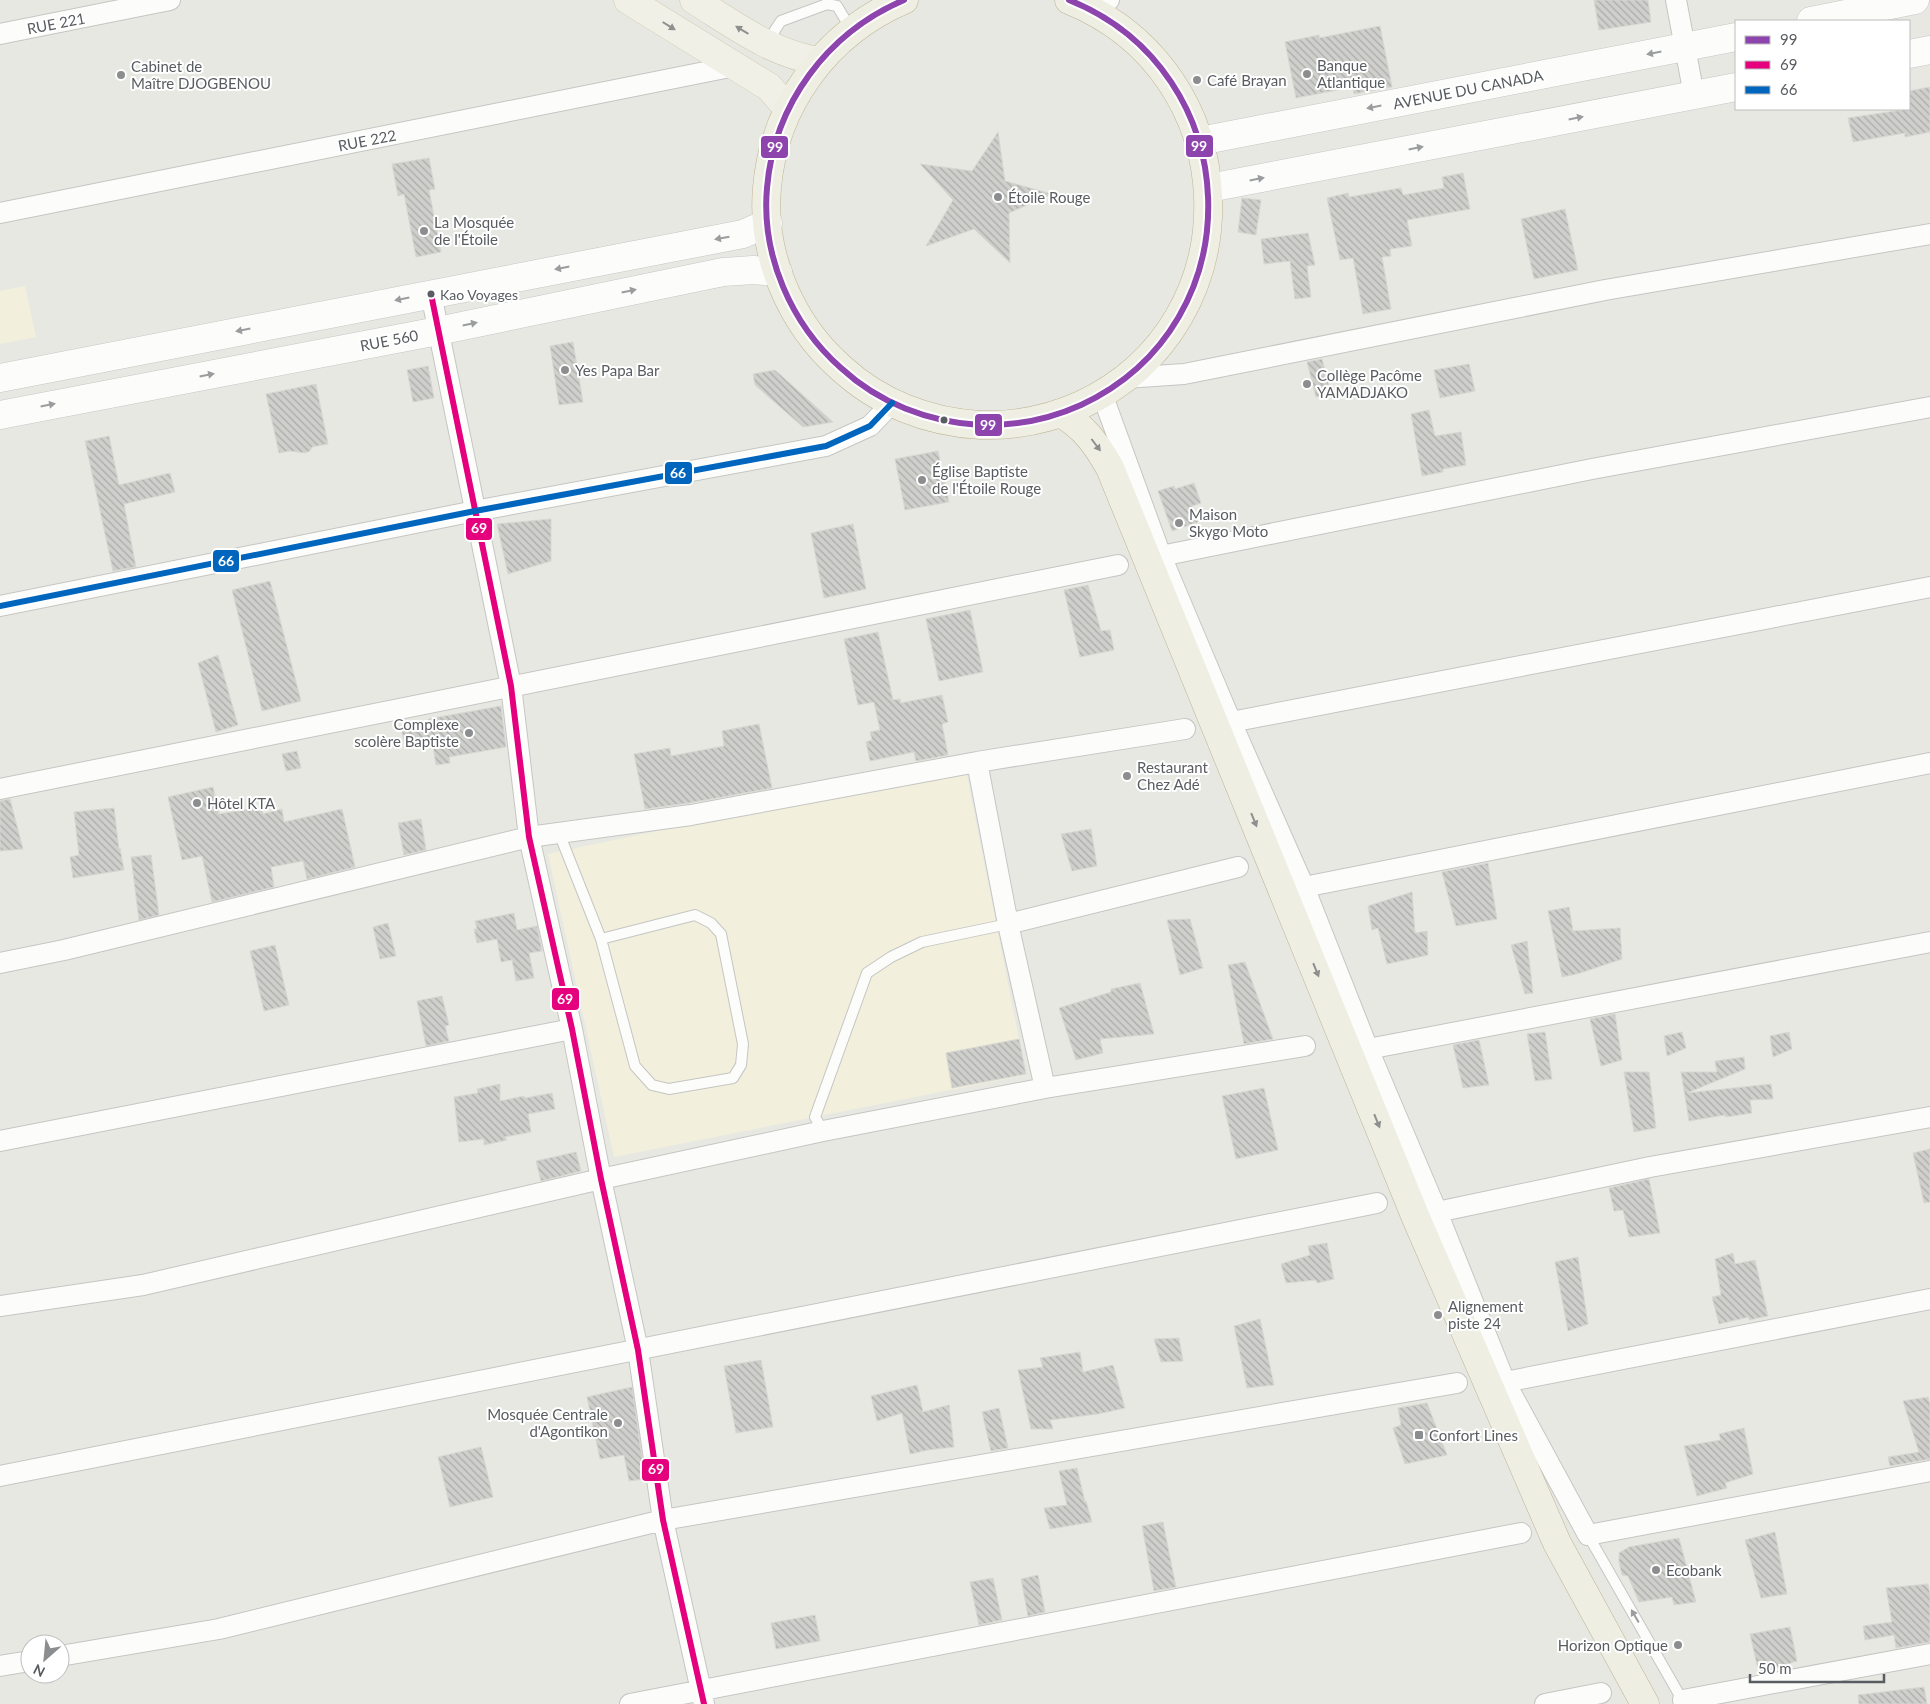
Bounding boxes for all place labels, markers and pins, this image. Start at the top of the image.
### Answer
place label: Banque Atlantique [1317,56,1385,91]
place label: Cabinet de Maître DJOGBENOU [131,57,271,92]
marker: Banque Atlantique [1301,68,1313,80]
marker: Cabinet de Maître DJOGBENOU [115,69,127,81]
place label: Café Brayan [1207,71,1287,89]
marker: Café Brayan [1191,74,1203,86]
place label: Étoile Rouge [1008,188,1091,206]
marker: Étoile Rouge [992,191,1004,203]
place label: La Mosquée de l'Étoile [434,213,514,248]
marker: La Mosquée de l'Étoile [418,225,430,237]
place label: Kao Voyages [440,286,518,303]
marker: Kao Voyages [426,289,436,299]
place label: Yes Papa Bar [575,361,660,379]
marker: Yes Papa Bar [559,364,571,376]
place label: Collège Pacôme YAMADJAKO [1317,366,1422,401]
marker: Collège Pacôme YAMADJAKO [1301,378,1313,390]
unlabelled marker [939,415,949,425]
place label: Église Baptiste de l'Étoile Rouge [932,462,1041,497]
marker: Église Baptiste de l'Étoile Rouge [916,474,928,486]
place label: Maison Skygo Moto [1189,505,1268,540]
marker: Maison Skygo Moto [1173,517,1185,529]
place label: Complexe scolère Baptiste [354,715,459,750]
marker: Complexe scolère Baptiste [463,727,475,739]
place label: Restaurant Chez Adé [1137,758,1209,793]
marker: Restaurant Chez Adé [1121,770,1133,782]
place label: Hôtel KTA [207,794,276,812]
marker: Hôtel KTA [191,797,203,809]
place label: Alignement piste 24 [1448,1297,1524,1332]
marker: Alignement piste 24 [1432,1309,1444,1321]
place label: Mosquée Centrale d'Agontikon [487,1405,608,1440]
marker: Mosquée Centrale d'Agontikon [612,1417,624,1429]
place label: Confort Lines [1429,1426,1518,1444]
marker: Confort Lines [1413,1429,1425,1441]
place label: Ecobank [1666,1561,1722,1579]
marker: Ecobank [1650,1564,1662,1576]
place label: Horizon Optique [1558,1636,1668,1654]
marker: Horizon Optique [1672,1639,1684,1651]

